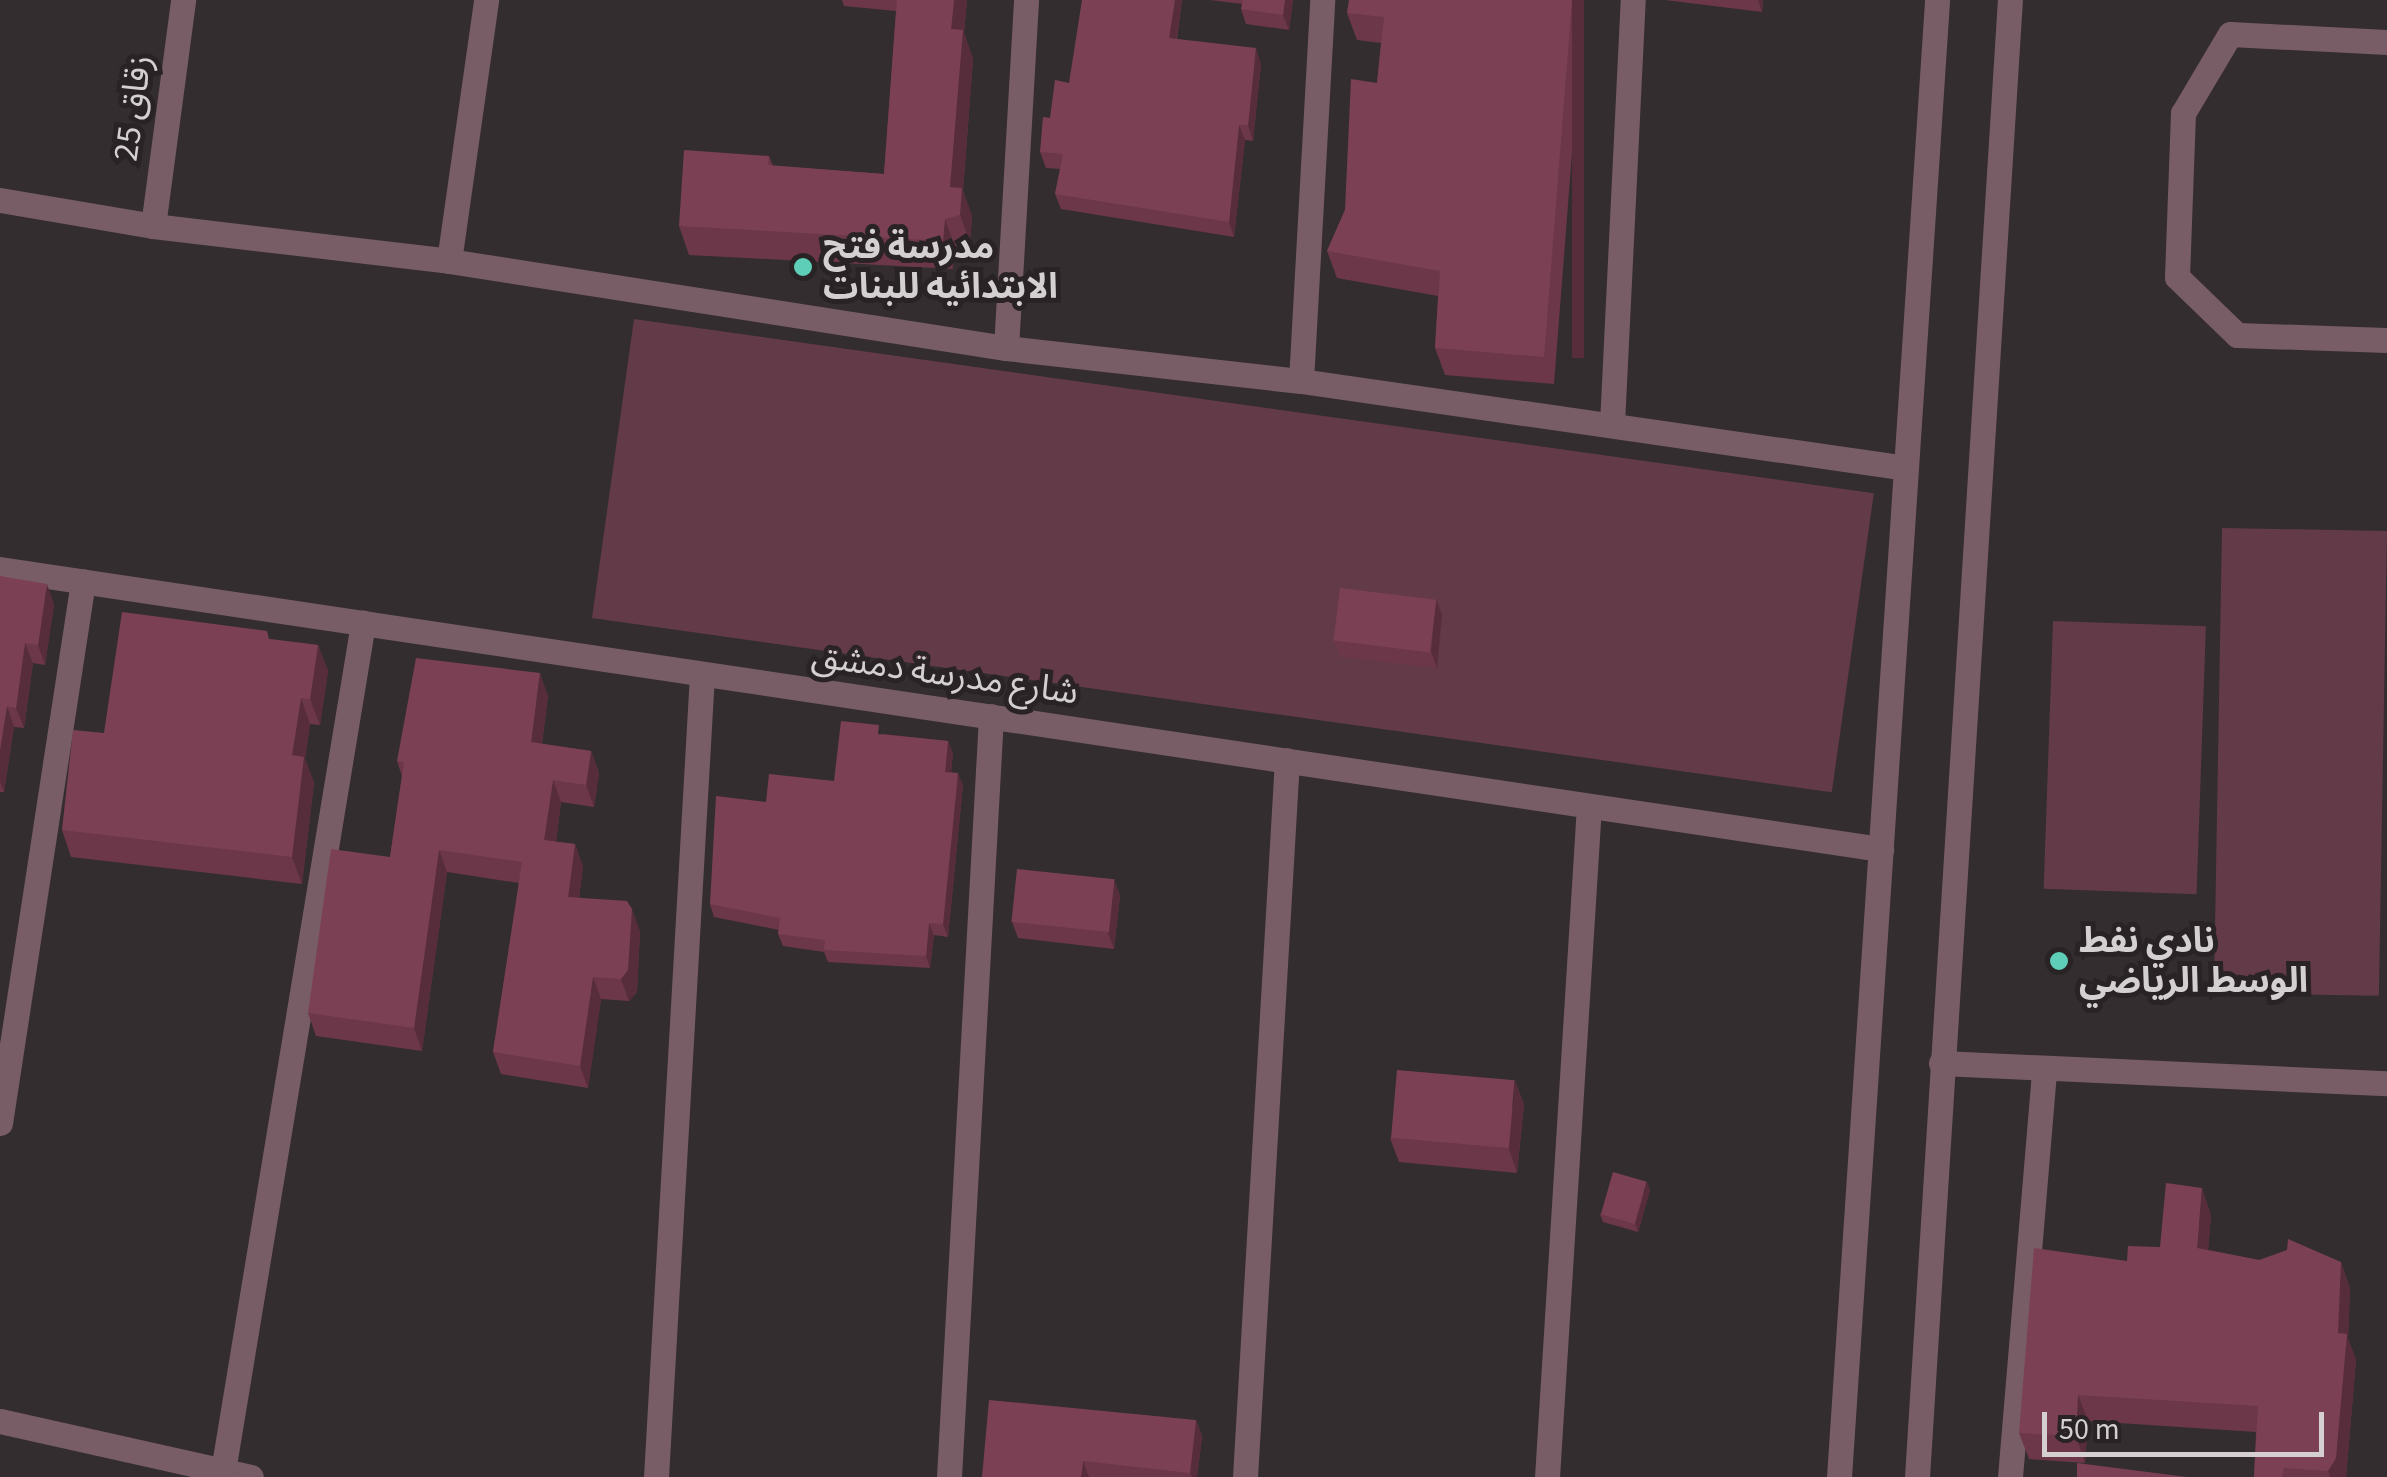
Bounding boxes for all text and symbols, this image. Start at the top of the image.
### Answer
street label: زقاق 25 [105,52,161,164]
place label: مدرسة فتح الابتدائيه للبنات [823,226,1058,308]
marker: مدرسة فتح الابتدائيه للبنات [792,256,814,278]
street label: شارع مدرسة دمشق [809,635,1081,713]
place label: نادي نفط الوسط الرياضي [2079,920,2308,1002]
marker: نادي نفط الوسط الرياضي [2048,950,2070,972]
scale bar [2047,1392,2330,1454]
text: 50 m [2059,1408,2120,1451]

